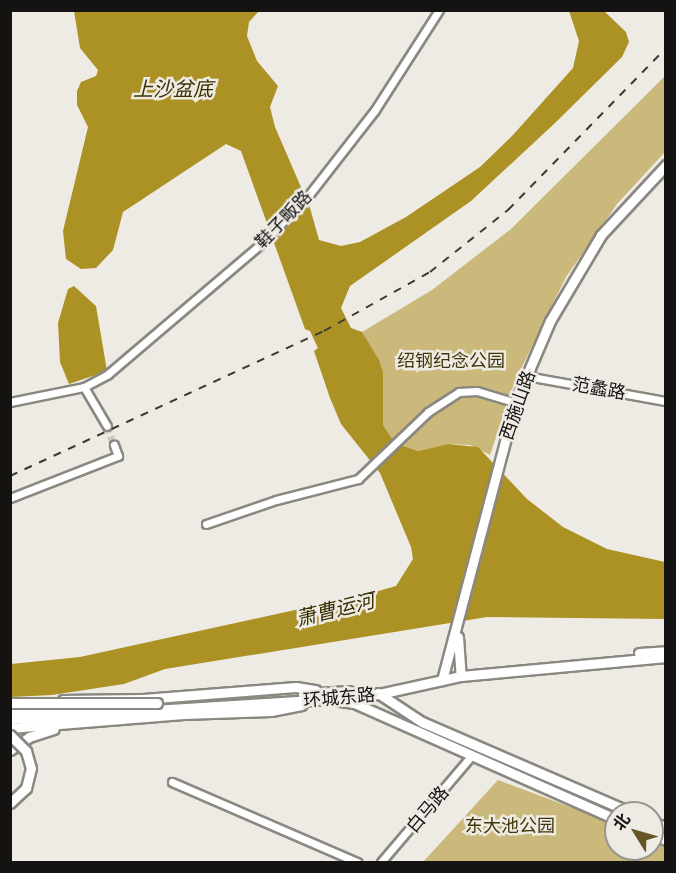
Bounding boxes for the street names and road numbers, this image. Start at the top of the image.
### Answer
street label: 鞋子畈路 [250,186,316,252]
street label: 西施山路 [495,367,539,443]
street label: 范蠡路 [571,373,627,403]
street label: 环城东路 [302,683,376,711]
street label: 白马路 [401,781,453,837]

